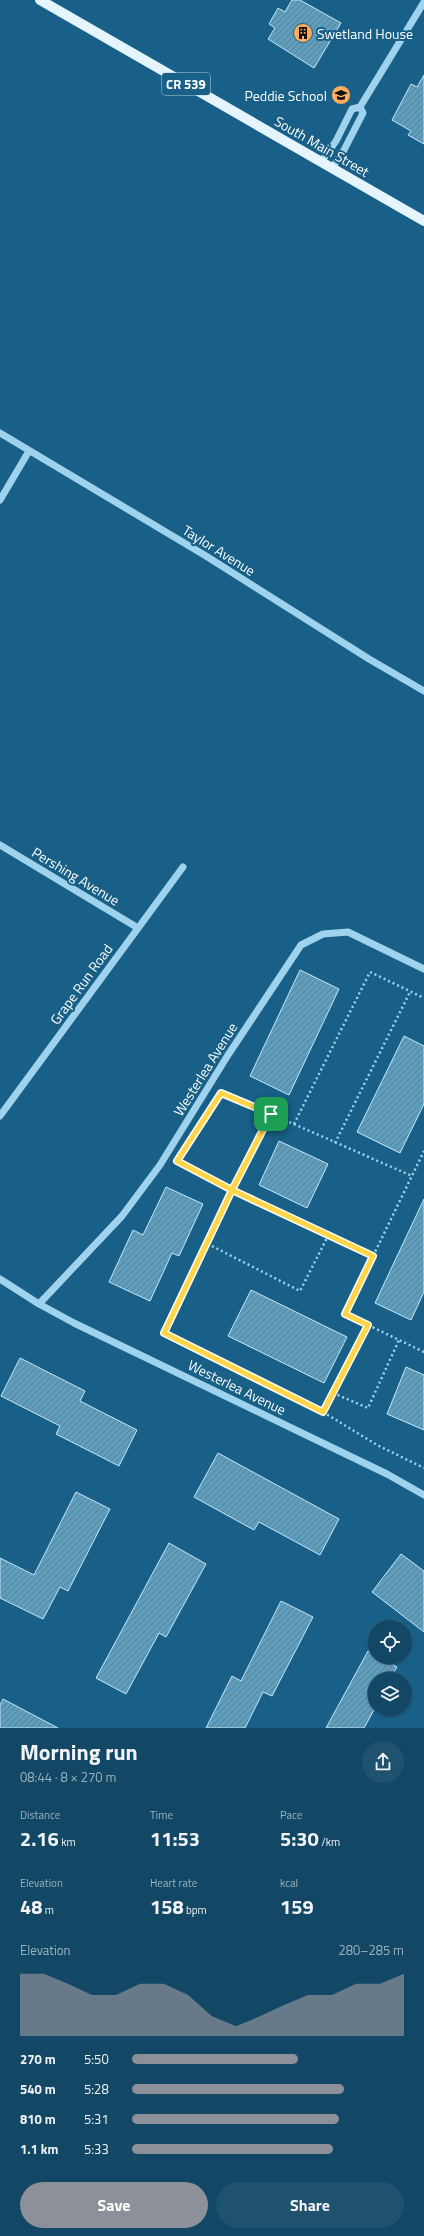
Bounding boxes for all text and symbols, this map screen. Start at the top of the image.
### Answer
building icon: Swetland House [292,22,314,44]
place label: Swetland House [317,23,413,44]
road number: CR 539 [162,73,210,95]
school or university icon: Peddie School [330,84,352,106]
place label: Peddie School [244,85,327,106]
street label: South Main Street [271,110,373,182]
street label: Taylor Avenue [179,519,259,581]
street label: Pershing Avenue [28,842,124,910]
street label: Grape Run Road [45,939,117,1029]
street label: Westerlea Avenue [168,1018,242,1120]
pin [254,1097,288,1131]
icon: arrive [260,1103,282,1125]
street label: Westerlea Avenue [184,1354,290,1420]
map controls [368,1620,412,1716]
button: locate [368,1620,412,1664]
button: layers [368,1672,412,1716]
text: Morning run [20,1735,138,1769]
button: share [362,1741,404,1783]
text: 08:44 · 8 × 270 m [20,1767,116,1787]
text: Distance [20,1807,60,1823]
text: Time [150,1807,173,1823]
text: Pace [280,1807,302,1823]
text: 2.16 [20,1823,59,1854]
text: 11:53 [150,1823,200,1854]
text: 5:30 [280,1823,319,1854]
text: km [59,1834,76,1850]
text: /km [319,1834,340,1850]
text: Elevation [20,1875,63,1891]
text: Heart rate [150,1875,197,1891]
text: kcal [280,1875,298,1891]
text: 48 [20,1891,42,1922]
text: 158 [150,1891,184,1922]
text: 159 [280,1891,314,1922]
text: m [42,1902,54,1918]
text: bpm [184,1902,207,1918]
text: Elevation [20,1940,71,1960]
text: 280–285 m [338,1940,404,1960]
text: 270 m [20,2049,56,2069]
text: 5:50 [84,2049,109,2069]
text: 540 m [20,2079,56,2099]
text: 5:28 [84,2079,109,2099]
text: 810 m [20,2109,56,2129]
text: 5:31 [84,2109,109,2129]
text: 1.1 km [20,2139,58,2159]
text: 5:33 [84,2139,109,2159]
button: Save [20,2182,208,2228]
button: Share [216,2182,404,2228]

